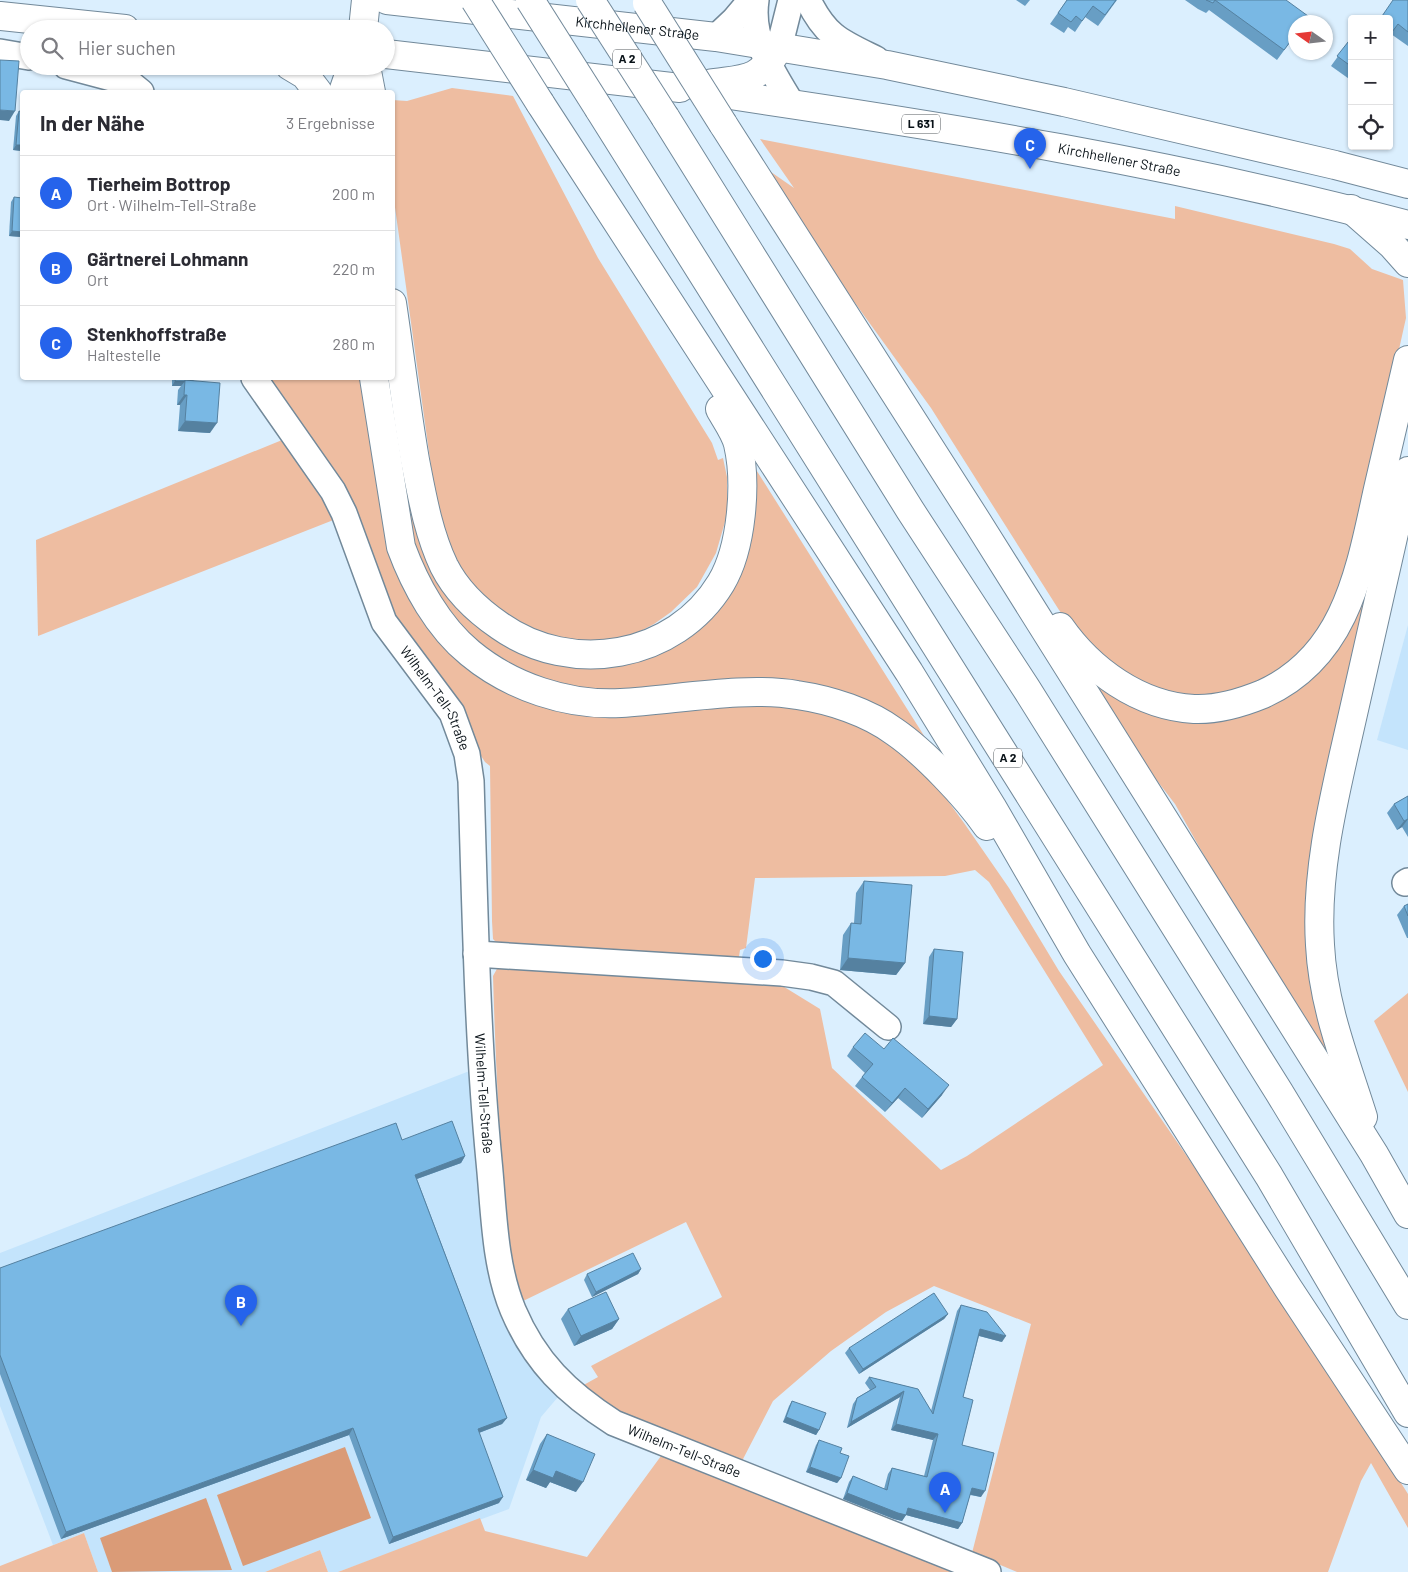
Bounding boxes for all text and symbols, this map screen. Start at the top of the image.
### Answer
street label: Kirchhellener Straße [575,12,700,43]
north arrow [1288,15,1333,60]
map controls [1348,15,1393,150]
button: + [1348,15,1393,60]
search box [20,20,395,75]
icon: search [38,34,66,62]
text: Hier suchen [78,36,176,59]
road number: A 2 [613,50,641,68]
button: − [1348,60,1393,105]
button: locate [1348,105,1393,150]
text: In der Nähe [40,110,145,135]
text: 3 Ergebnisse [286,113,375,132]
road number: L 631 [902,115,940,134]
pin: C [1014,128,1046,169]
street label: Kirchhellener Straße [1057,139,1182,179]
text: Tierheim Bottrop [87,172,231,195]
text: A [51,184,61,203]
text: 200 m [332,184,375,203]
text: Ort · Wilhelm-Tell-Straße [87,195,256,214]
text: Gärtnerei Lohmann [87,247,249,270]
text: B [51,259,61,278]
text: 220 m [332,259,375,278]
text: Ort [87,270,109,289]
text: Stenkhoffstraße [87,322,227,345]
text: C [51,334,61,353]
text: 280 m [333,334,375,353]
text: Haltestelle [87,345,161,364]
street label: Wilhelm-Tell-Straße [397,642,474,753]
road number: A 2 [994,748,1022,768]
your location [750,946,776,972]
street label: Wilhelm-Tell-Straße [472,1033,497,1155]
pin: B [225,1285,257,1326]
street label: Wilhelm-Tell-Straße [625,1420,744,1481]
pin: A [929,1472,961,1513]

